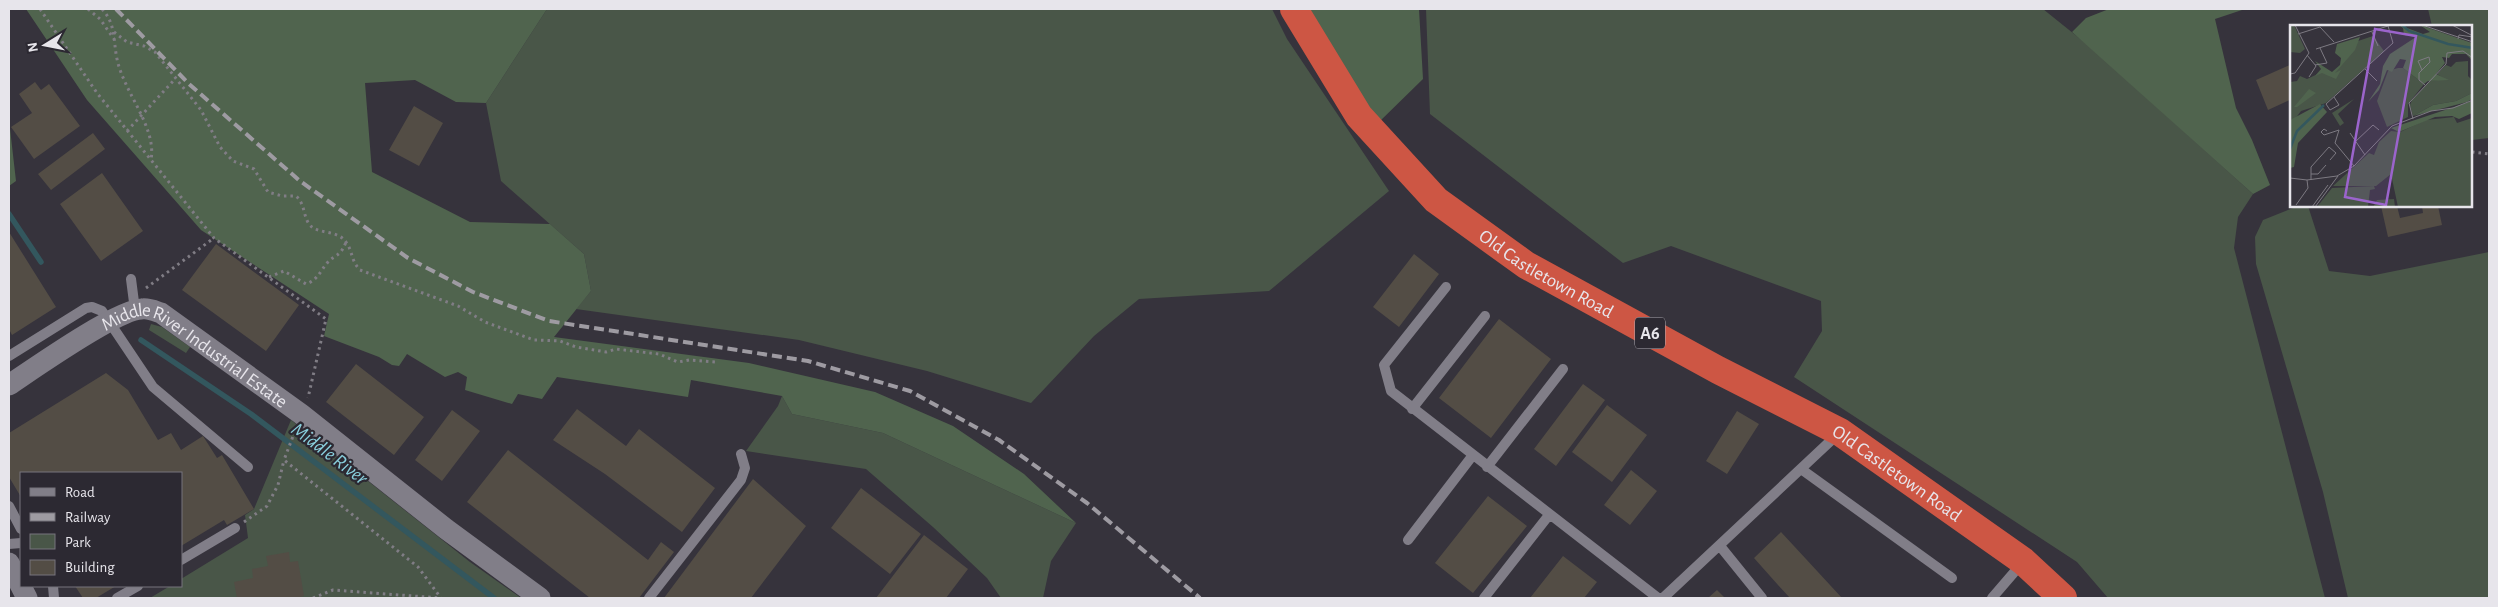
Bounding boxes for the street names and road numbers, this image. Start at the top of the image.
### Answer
street label: Old Castletown Road [1475,226,1616,322]
street label: Middle River Industrial Estate [98,300,291,412]
road number: A6 [1635,317,1665,348]
street label: Old Castletown Road [1829,422,1965,526]

